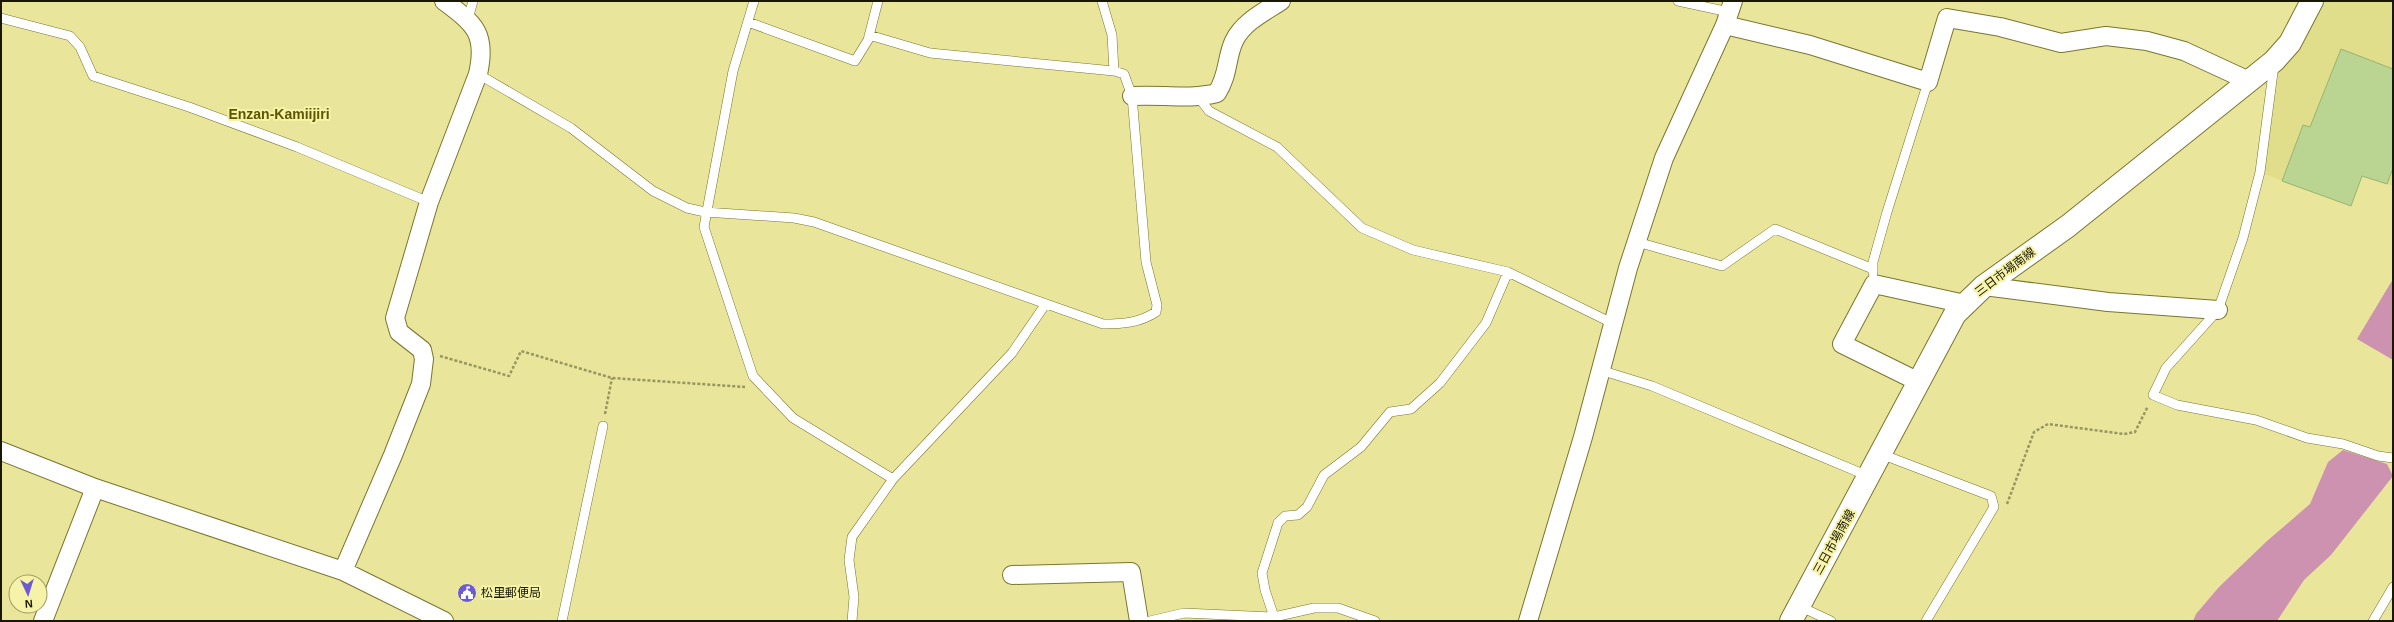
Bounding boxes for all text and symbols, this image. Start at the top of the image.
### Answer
district label: Enzan-Kamiijiri [228,106,330,122]
street label: 三日市場南線 [1972,245,2038,299]
street label: 三日市場南線 [1810,507,1858,577]
north arrow [8,574,48,614]
public building icon: 松里郵便局 [456,582,478,604]
place label: 松里郵便局 [481,586,541,600]
text: N [24,598,33,610]

